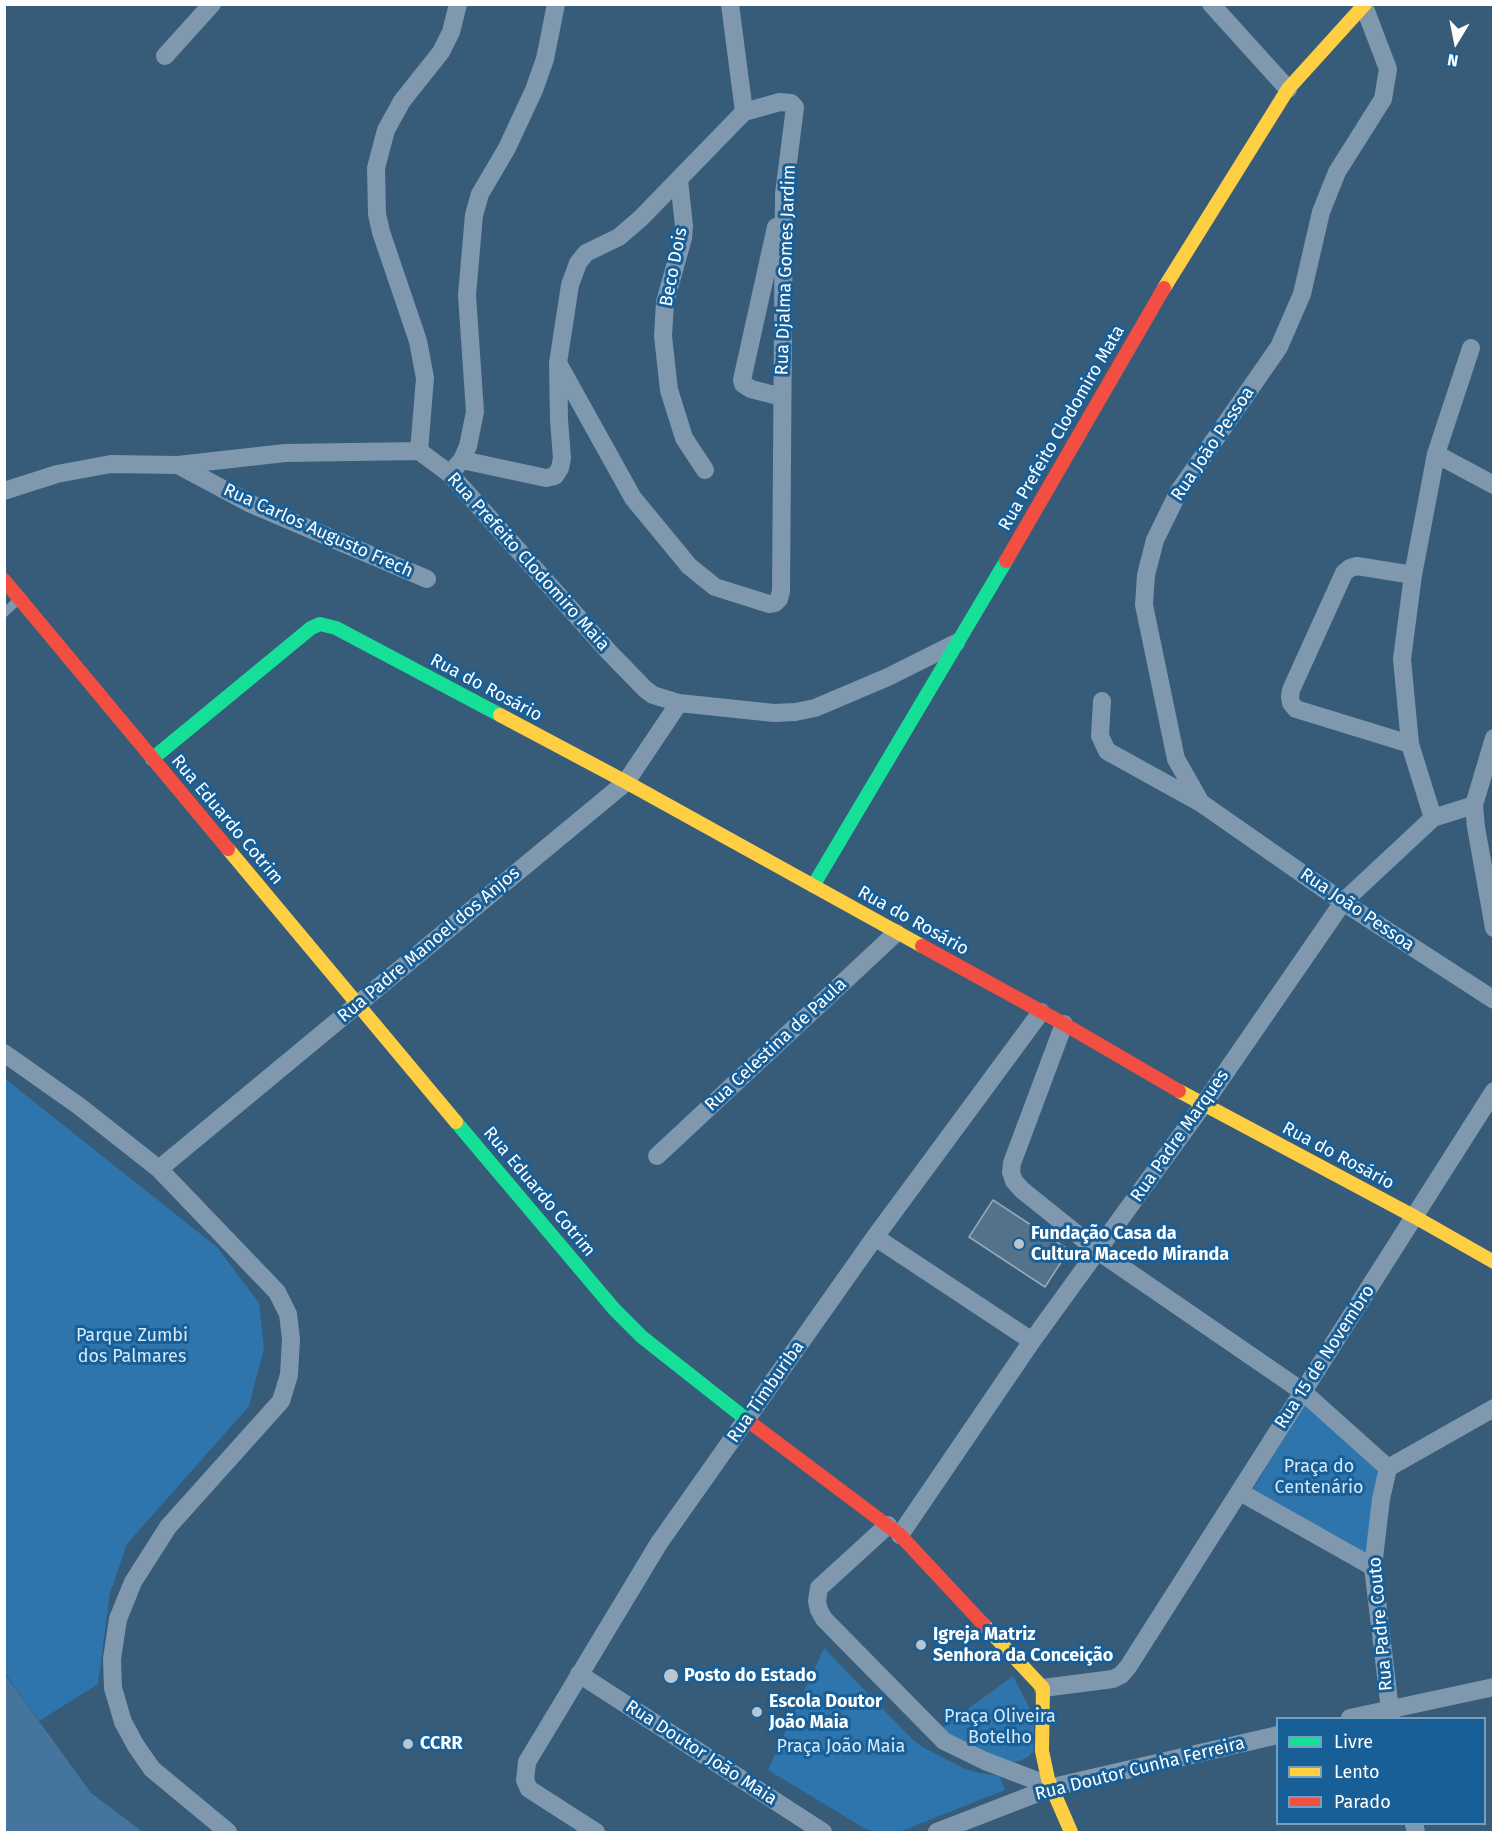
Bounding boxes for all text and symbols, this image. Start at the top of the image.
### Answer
north arrow [1426,12,1486,72]
text: N [1446,50,1460,70]
street label: Rua Djalma Gomes Jardim [772,164,800,376]
street label: Beco Dois [656,226,692,308]
street label: Rua Prefeito Clodomiro Mata [994,321,1130,535]
street label: Rua João Pessoa [1167,383,1259,505]
street label: Rua Prefeito Clodomiro Maia [442,468,614,656]
street label: Rua Carlos Augusto Frech [220,479,416,583]
street label: Rua do Rosário [426,649,546,727]
street label: Rua Eduardo Cotrim [166,751,288,889]
street label: Rua Padre Manoel dos Anjos [334,863,524,1027]
street label: Rua João Pessoa [1296,864,1418,956]
street label: Rua do Rosário [854,882,972,960]
street label: Rua Celestina de Paula [701,974,851,1116]
street label: Rua Padre Marques [1126,1066,1234,1206]
street label: Rua do Rosário [1278,1117,1398,1195]
street label: Rua Eduardo Cotrim [478,1123,600,1261]
place label: Fundação Casa da Cultura Macedo Miranda [1031,1223,1229,1266]
marker: Fundação Casa da Cultura Macedo Miranda [1012,1237,1026,1251]
street label: Rua 15 de Novembro [1270,1281,1380,1433]
park label: Parque Zumbi dos Palmares [76,1325,188,1368]
street label: Rua Timburiba [723,1337,809,1447]
park label: Praça do Centenário [1275,1456,1363,1498]
street label: Rua Padre Couto [1364,1556,1398,1692]
place label: Igreja Matriz Senhora da Conceição [933,1624,1113,1666]
marker: Igreja Matriz Senhora da Conceição [914,1638,928,1652]
place label: Posto do Estado [684,1665,816,1687]
marker: Posto do Estado [662,1667,680,1685]
place label: Escola Doutor João Maia [769,1691,882,1734]
street label: Rua Doutor João Maia [621,1696,781,1810]
marker: Escola Doutor João Maia [750,1705,764,1719]
park label: Praça Oliveira Botelho [944,1706,1056,1748]
legend [1276,1717,1486,1825]
text: Livre [1334,1731,1373,1753]
street label: Rua Doutor Cunha Ferreira [1033,1732,1247,1806]
place label: CCRR [420,1733,463,1755]
park label: Praça João Maia [777,1736,905,1758]
marker: CCRR [401,1737,415,1751]
text: Lento [1334,1761,1380,1783]
text: Parado [1334,1791,1391,1813]

